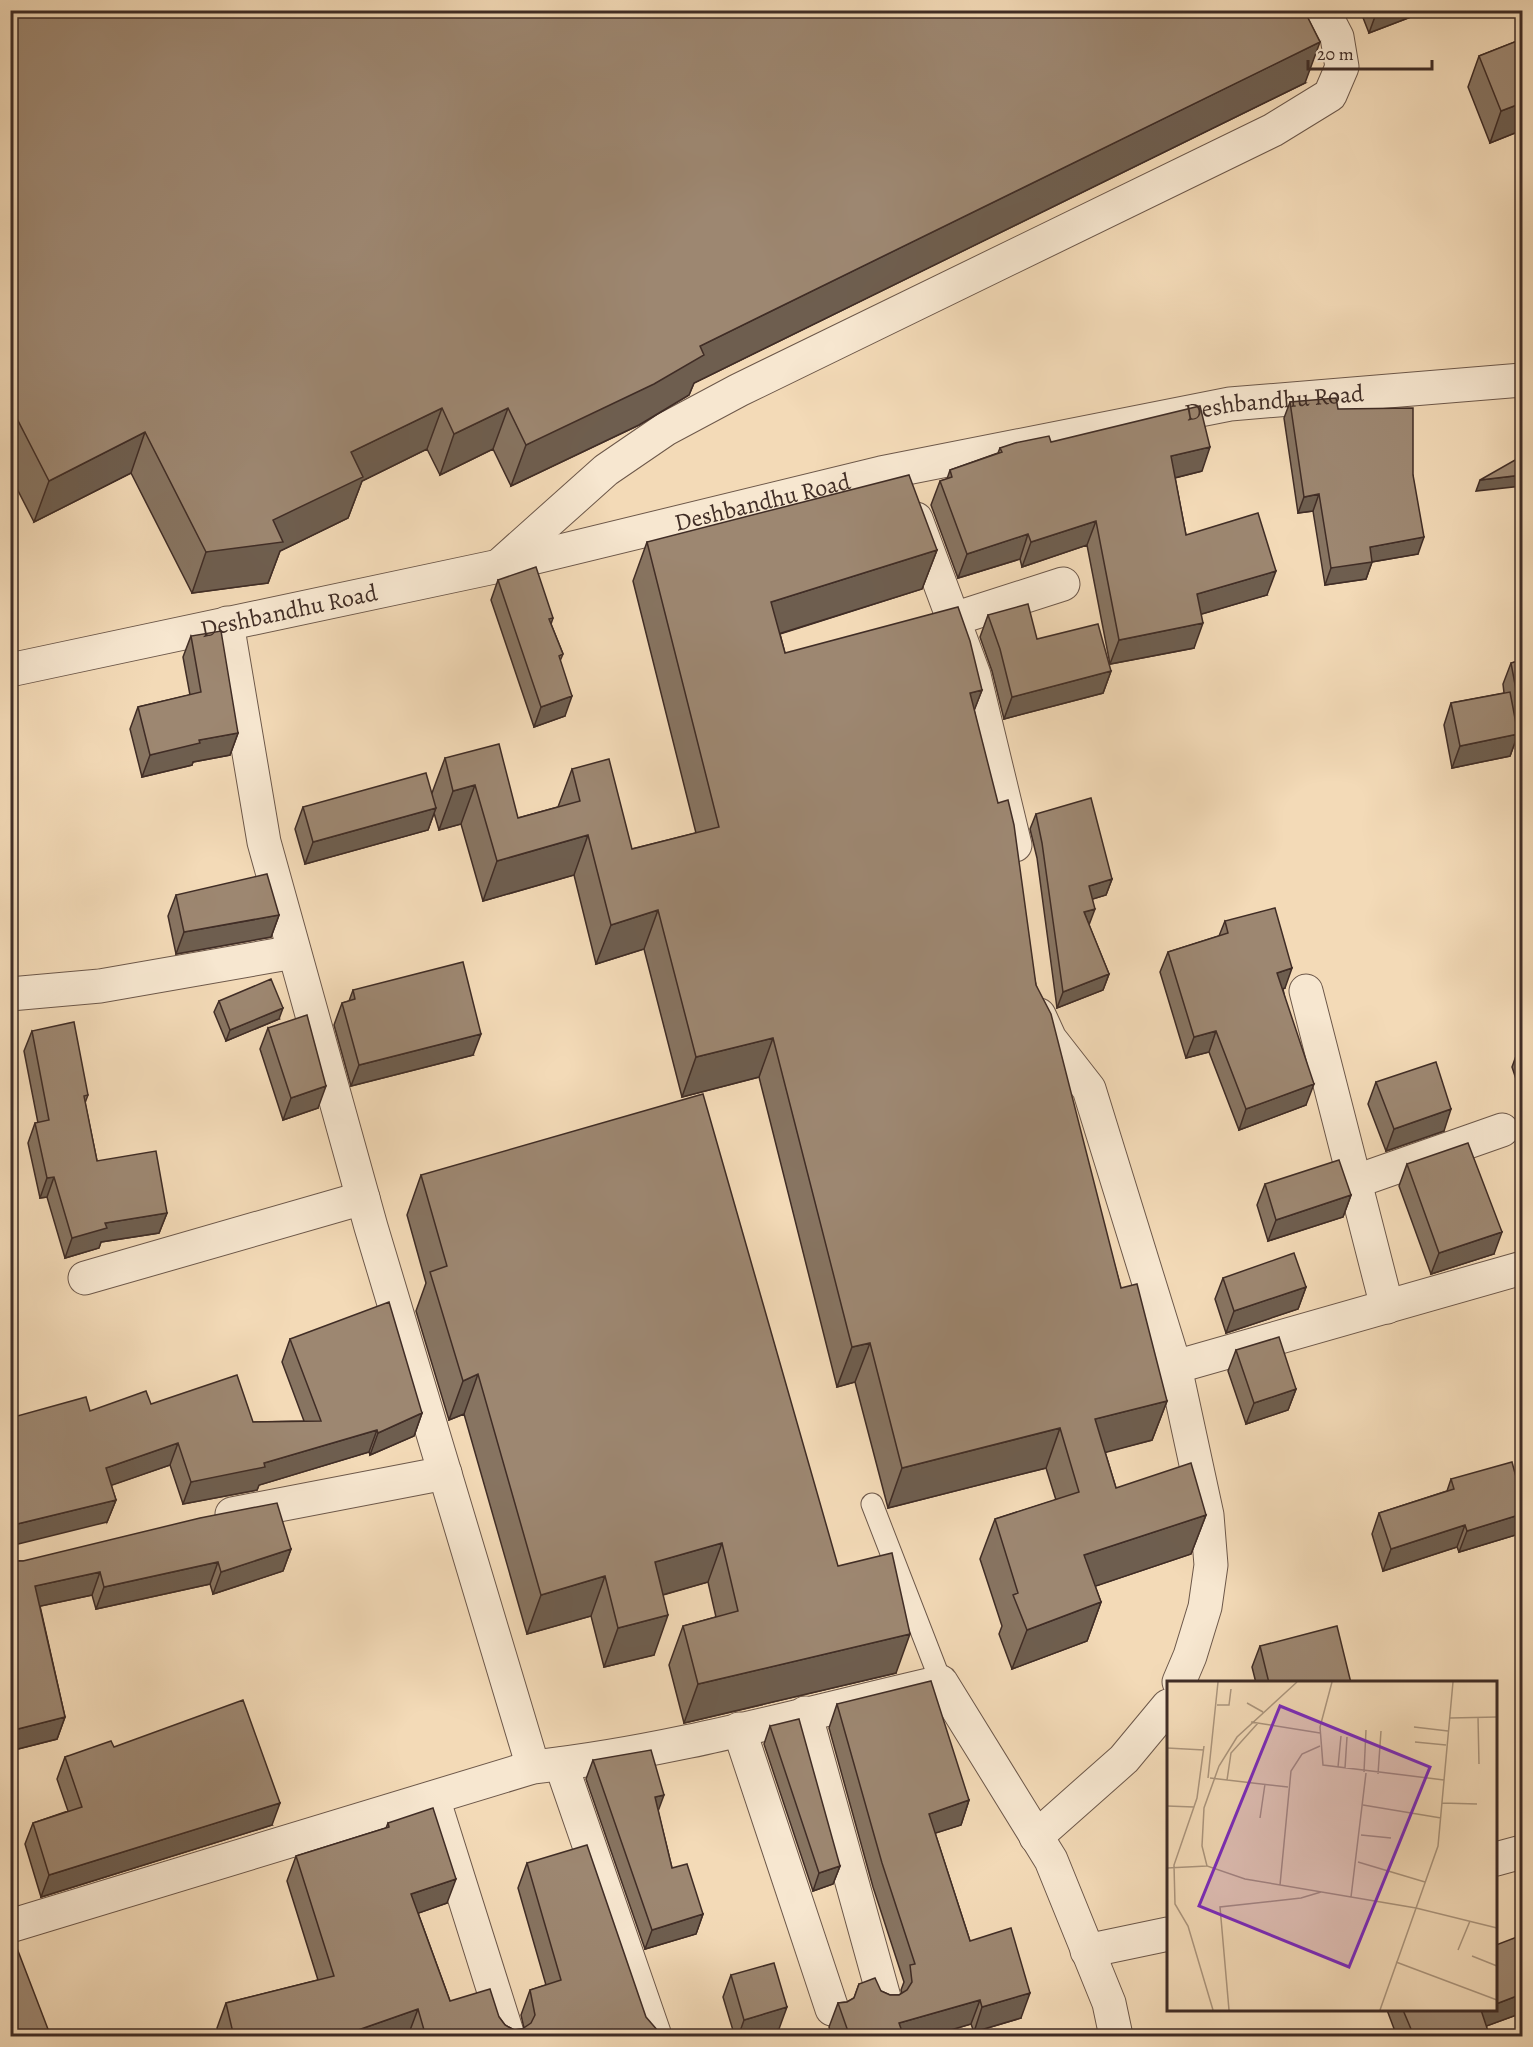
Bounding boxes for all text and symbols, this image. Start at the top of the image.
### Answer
scale bar [1308,33,1432,71]
text: 20 m [1317,42,1354,66]
street label: Deshbandhu Road [1182,377,1365,429]
street label: Deshbandhu Road [671,465,854,539]
street label: Deshbandhu Road [197,576,380,645]
inset map [1167,1681,1497,2011]

